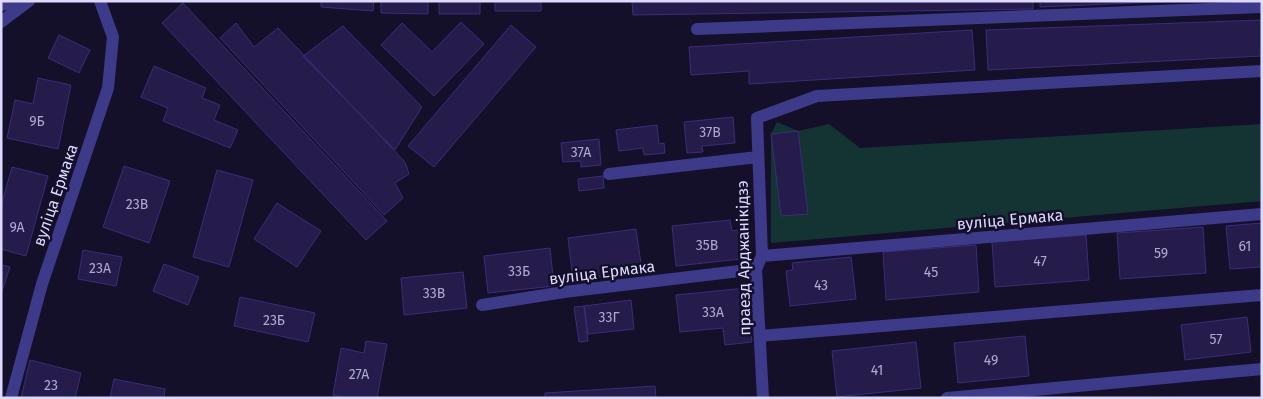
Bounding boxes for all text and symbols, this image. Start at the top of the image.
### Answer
house number: 9Б [29,113,45,130]
house number: 37В [699,124,721,141]
street label: вуліца Ермака [29,142,82,249]
house number: 37А [571,144,591,161]
street label: праезд Арджанікідзэ [733,180,754,336]
house number: 23В [126,196,148,213]
street label: вуліца Ермака [956,205,1064,234]
house number: 9А [9,219,25,236]
house number: 35В [696,237,718,254]
house number: 61 [1239,238,1251,255]
house number: 59 [1154,245,1168,262]
house number: 47 [1033,253,1047,270]
street label: вуліца Ермака [548,257,656,288]
house number: 23А [89,260,111,277]
house number: 33Б [508,263,530,280]
house number: 45 [924,264,938,281]
house number: 43 [814,277,828,294]
house number: 33В [423,285,445,302]
house number: 33А [702,304,724,321]
house number: 33Г [598,309,620,326]
house number: 23Б [263,312,285,329]
house number: 57 [1210,331,1222,348]
house number: 49 [984,352,998,369]
house number: 41 [871,362,883,379]
house number: 27А [349,366,369,383]
house number: 23 [44,377,58,394]

